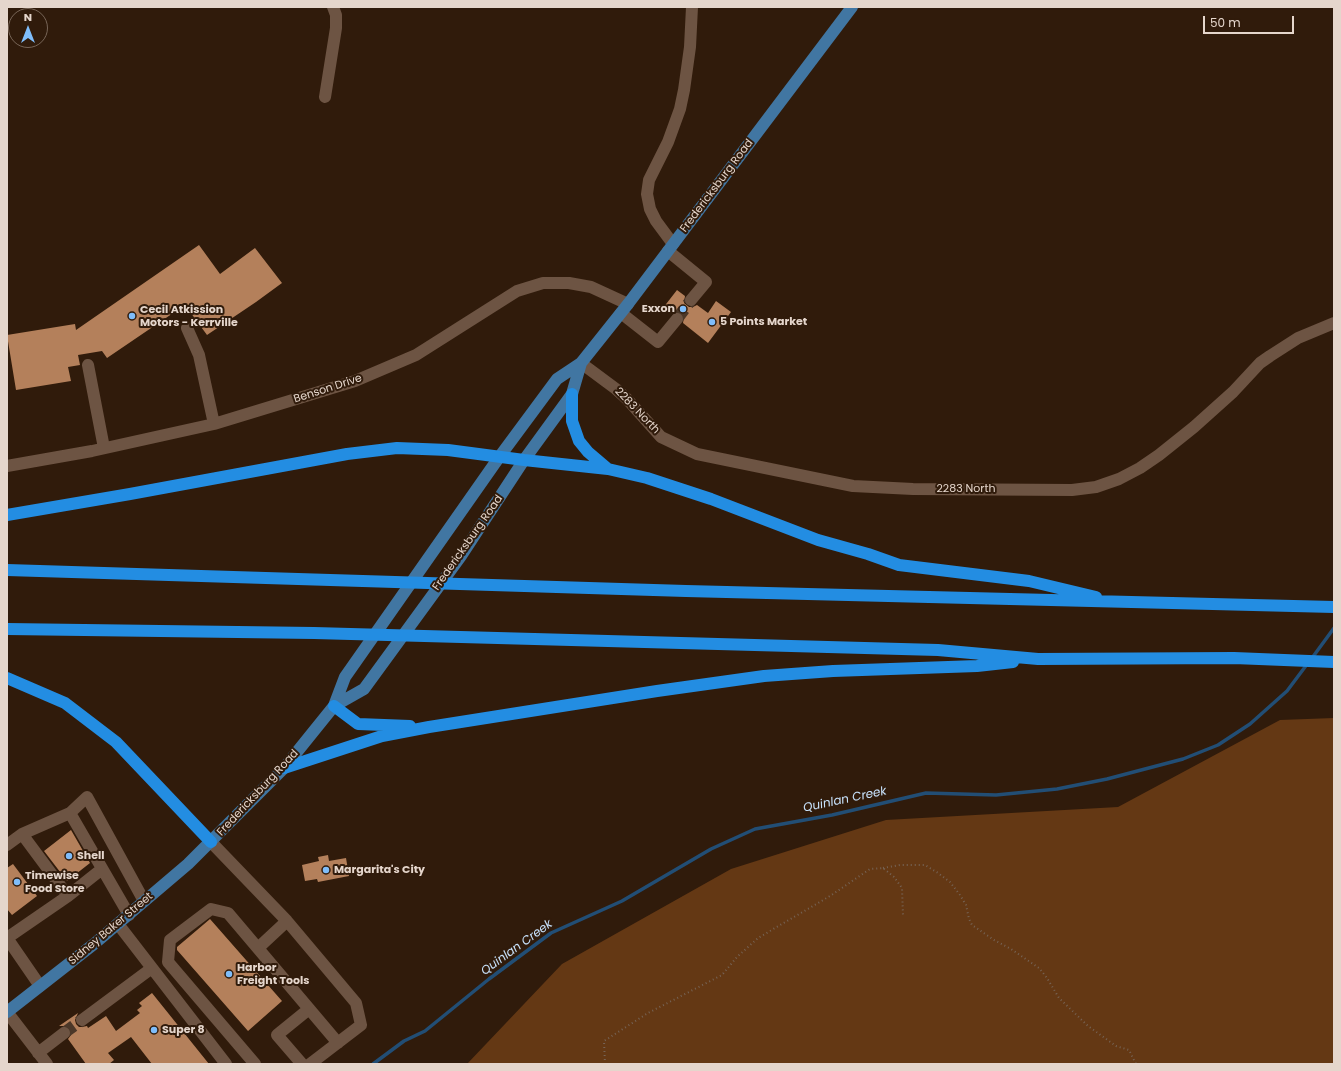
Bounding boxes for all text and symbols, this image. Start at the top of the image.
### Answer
north arrow [8,8,48,48]
scale bar [1205,8,1296,34]
text: N [24,9,32,25]
text: 50 m [1210,14,1241,31]
street label: Fredericksburg Road [678,137,756,235]
place label: Exxon [642,302,675,316]
place label: Cecil Atkission Motors - Kerrville [140,303,238,329]
marker: Exxon [678,304,688,314]
marker: Cecil Atkission Motors - Kerrville [127,311,137,321]
place label: 5 Points Market [720,315,807,329]
marker: 5 Points Market [707,317,717,327]
street label: Benson Drive [292,372,364,406]
street label: 2283 North [612,385,662,437]
street label: 2283 North [937,482,995,496]
street label: Fredericksburg Road [430,493,506,593]
street label: Fredericksburg Road [215,747,301,839]
water label: Quinlan Creek [802,784,888,816]
place label: Shell [77,849,104,863]
marker: Shell [64,851,74,861]
place label: Margarita's City [334,863,425,877]
marker: Margarita's City [321,865,331,875]
place label: Timewise Food Store [25,869,85,895]
marker: Timewise Food Store [12,877,22,887]
street label: Sidney Baker Street [66,890,156,968]
water label: Quinlan Creek [478,917,556,979]
place label: Harbor Freight Tools [237,961,309,987]
marker: Harbor Freight Tools [224,969,234,979]
place label: Super 8 [162,1023,205,1037]
marker: Super 8 [149,1025,159,1035]

